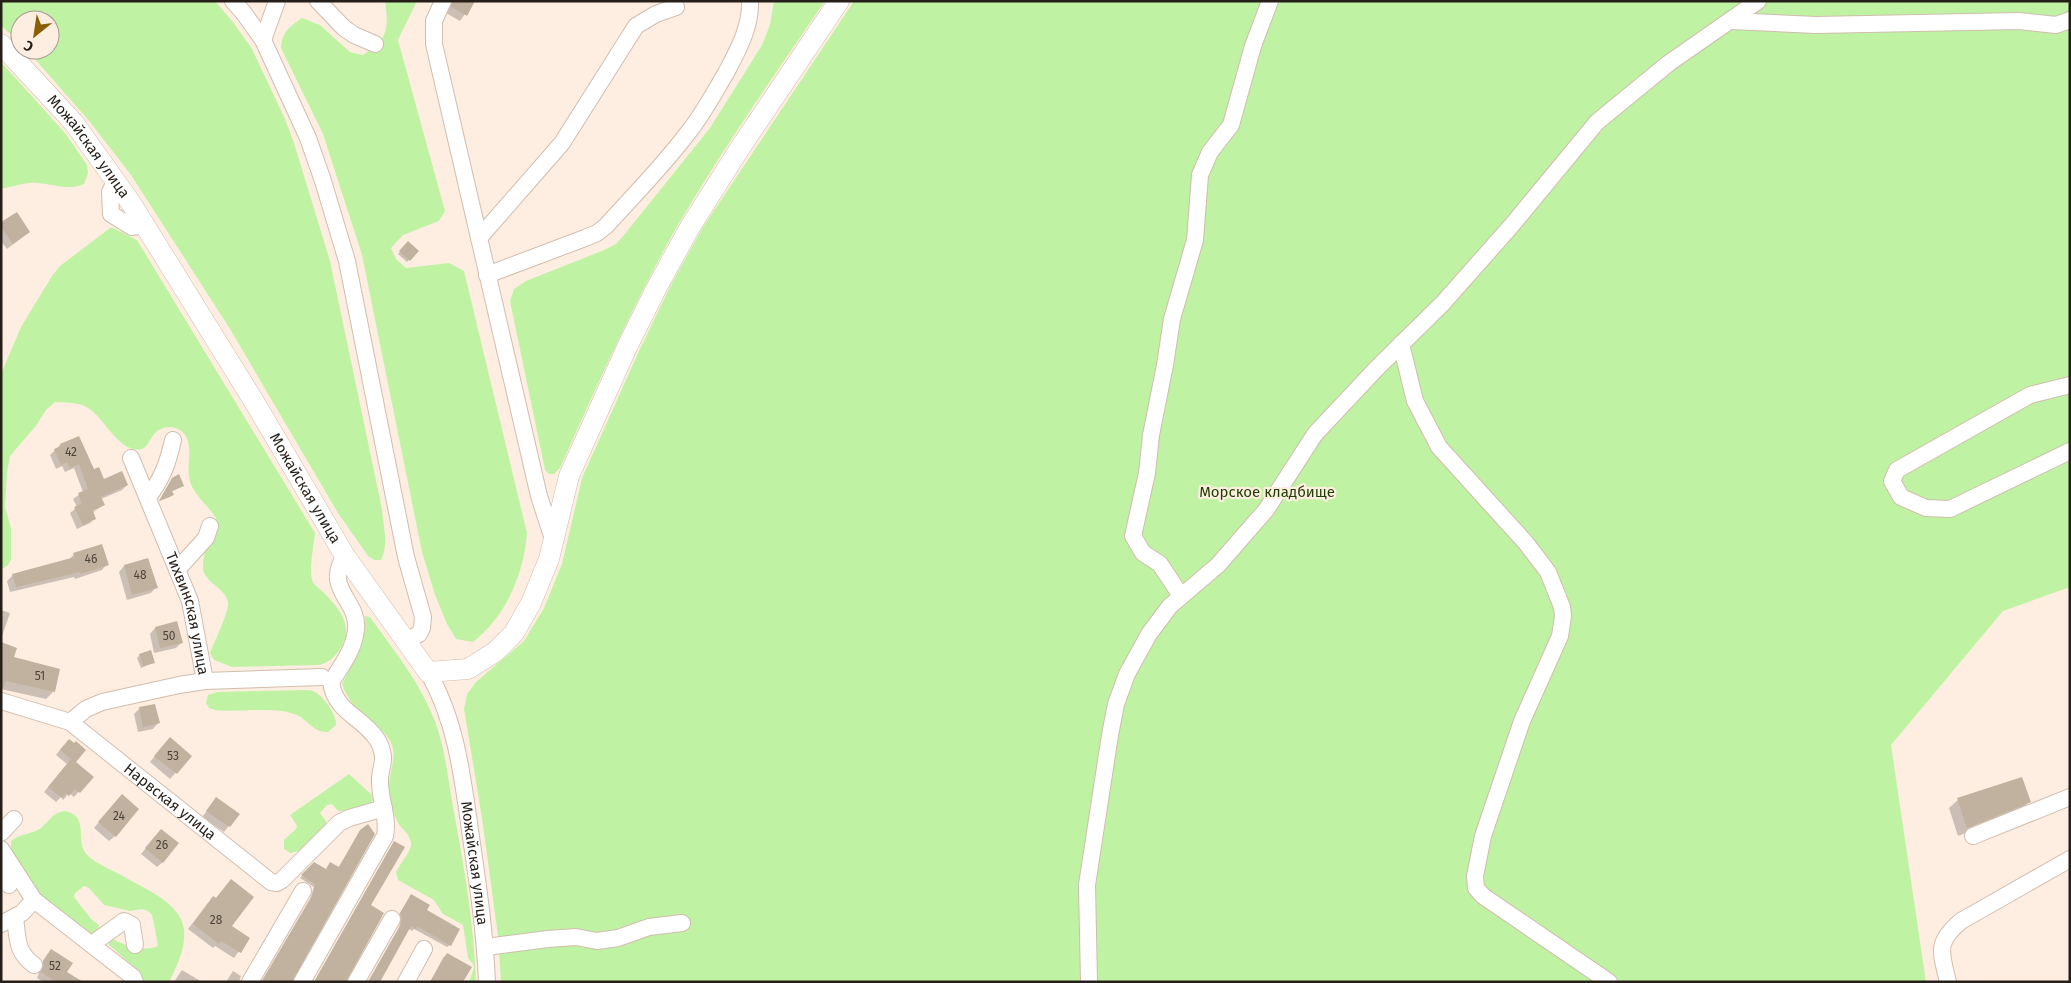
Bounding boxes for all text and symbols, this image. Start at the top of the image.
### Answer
north arrow [10,10,60,60]
text: С [21,36,36,55]
street label: Можайская улица [44,91,134,201]
street label: Можайская улица [266,430,345,547]
house number: 42 [65,445,77,459]
park label: Морское кладбище [1199,483,1335,501]
street label: Тихвинская улица [162,549,213,676]
house number: 46 [85,552,97,566]
house number: 48 [134,568,147,582]
house number: 50 [163,629,176,643]
house number: 51 [35,669,45,683]
house number: 53 [167,749,179,763]
street label: Нарвская улица [120,760,220,844]
street label: Можайская улица [457,800,492,926]
house number: 24 [113,809,126,823]
house number: 26 [156,838,168,852]
house number: 28 [210,913,223,927]
house number: 52 [49,959,61,973]

